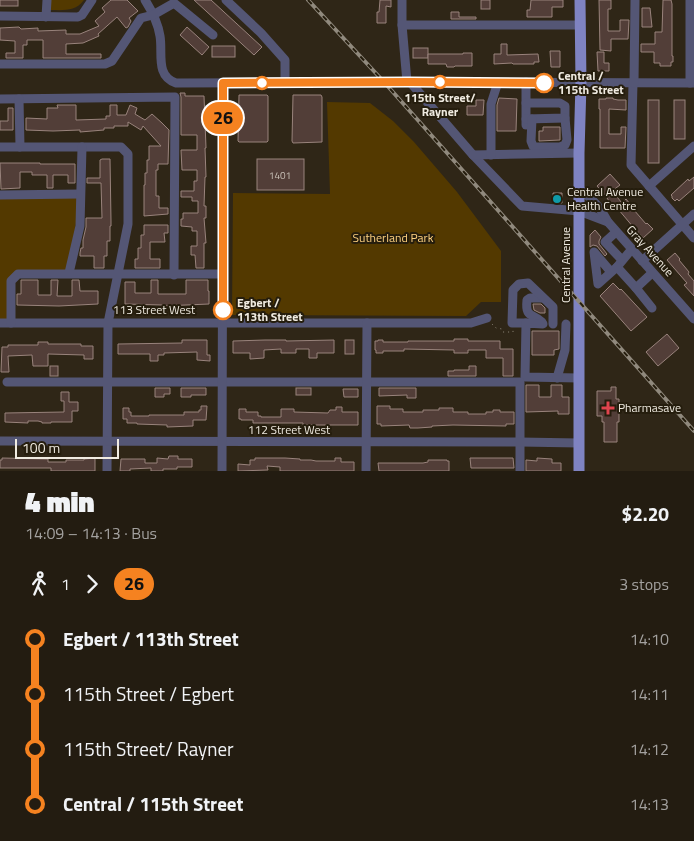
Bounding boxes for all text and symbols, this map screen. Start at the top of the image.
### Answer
place label: Central / 115th Street [558,66,624,99]
marker: Central / 115th Street [534,73,554,93]
marker: 115th Street/ Rayner [433,75,447,89]
unlabelled marker [255,76,269,90]
place label: 115th Street/ Rayner [404,88,476,121]
line badge: 26 [200,102,246,134]
text: 26 [213,104,233,131]
house number: 1401 [269,168,291,183]
place label: Central Avenue Health Centre [567,182,643,215]
marker: Central Avenue Health Centre [551,193,563,205]
street label: Gray Avenue [622,221,679,281]
street label: Central Avenue [556,227,575,303]
park label: Sutherland Park [353,228,434,247]
place label: Egbert / 113th Street [237,293,303,326]
street label: 113 Street West [113,300,196,319]
marker: Egbert / 113th Street [213,300,233,320]
place label: Pharmasave [618,398,681,417]
marker: Pharmasave [602,402,614,414]
street label: 112 Street West [248,420,331,439]
scale bar [15,436,119,459]
text: 100 m [22,437,60,458]
text: 4 min [25,480,95,523]
text: $2.20 [622,499,669,528]
text: 14:09 – 14:13 · Bus [25,521,157,545]
icon: walk [25,570,53,598]
icon: forward [78,570,106,598]
text: 26 [124,570,144,597]
text: 1 [61,572,70,596]
text: 3 stops [619,572,669,596]
text: Egbert / 113th Street [63,624,239,653]
text: 14:10 [630,627,669,651]
text: 115th Street / Egbert [63,679,234,708]
text: 14:11 [630,682,669,706]
text: 115th Street/ Rayner [63,734,234,763]
text: 14:12 [630,737,669,761]
text: Central / 115th Street [63,789,243,818]
text: 14:13 [630,792,669,816]

